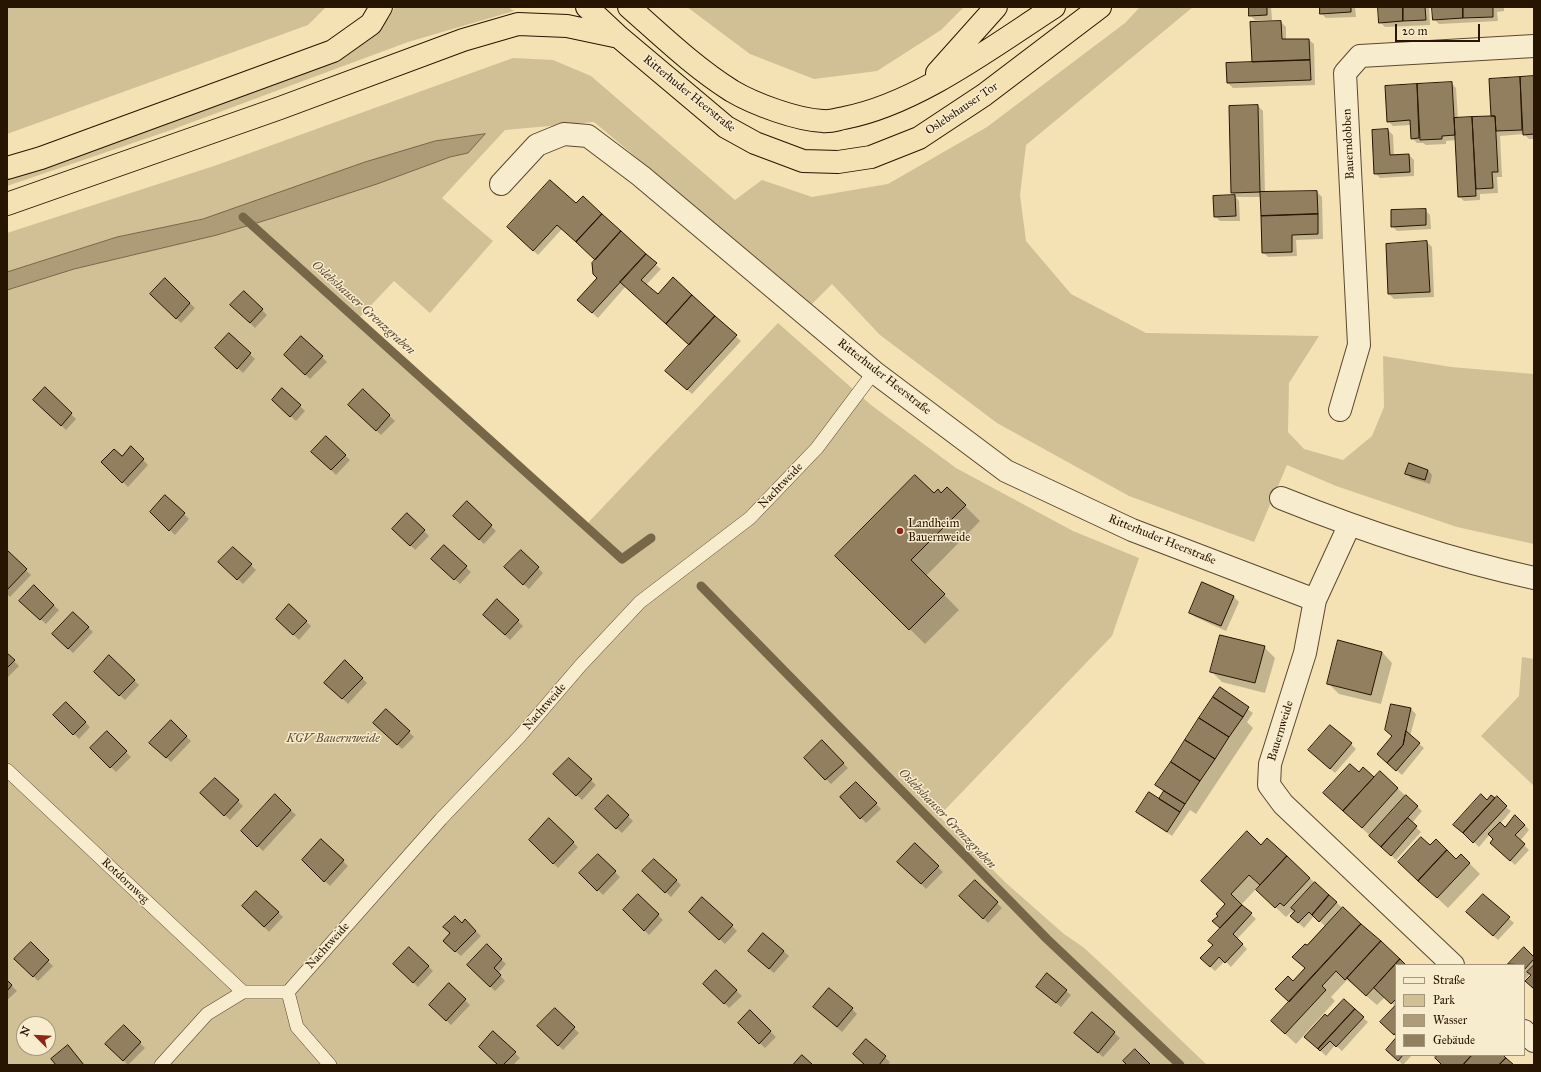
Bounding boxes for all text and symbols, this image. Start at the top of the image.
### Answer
scale bar [1397,16,1482,42]
text: 20 m [1402,24,1428,38]
street label: Ritterhuder Heerstraße [640,52,738,136]
street label: Oslebshauser Tor [923,79,1001,139]
street label: Bauerndobben [1340,108,1358,180]
water label: Oslebshauser Grenzgraben [308,258,418,358]
street label: Ritterhuder Heerstraße [834,336,934,418]
street label: Nachtweide [756,460,806,512]
street label: Ritterhuder Heerstraße [1106,512,1218,568]
place label: Landheim Bauernweide [908,517,970,545]
marker: Landheim Bauernweide [895,526,905,536]
street label: Nachtweide [521,680,569,734]
street label: Bauernweide [1265,699,1297,763]
park label: KGV Bauernweide [286,732,380,746]
water label: Oslebshauser Grenzgraben [895,766,999,872]
street label: Rotdornweg [98,855,152,907]
street label: Nachtweide [303,920,353,972]
legend [1395,964,1525,1056]
text: Straße [1433,973,1465,987]
text: Park [1433,993,1455,1007]
text: Wasser [1433,1013,1467,1027]
north arrow [16,1016,56,1056]
text: N [18,1024,33,1038]
text: Gebäude [1433,1033,1475,1047]

